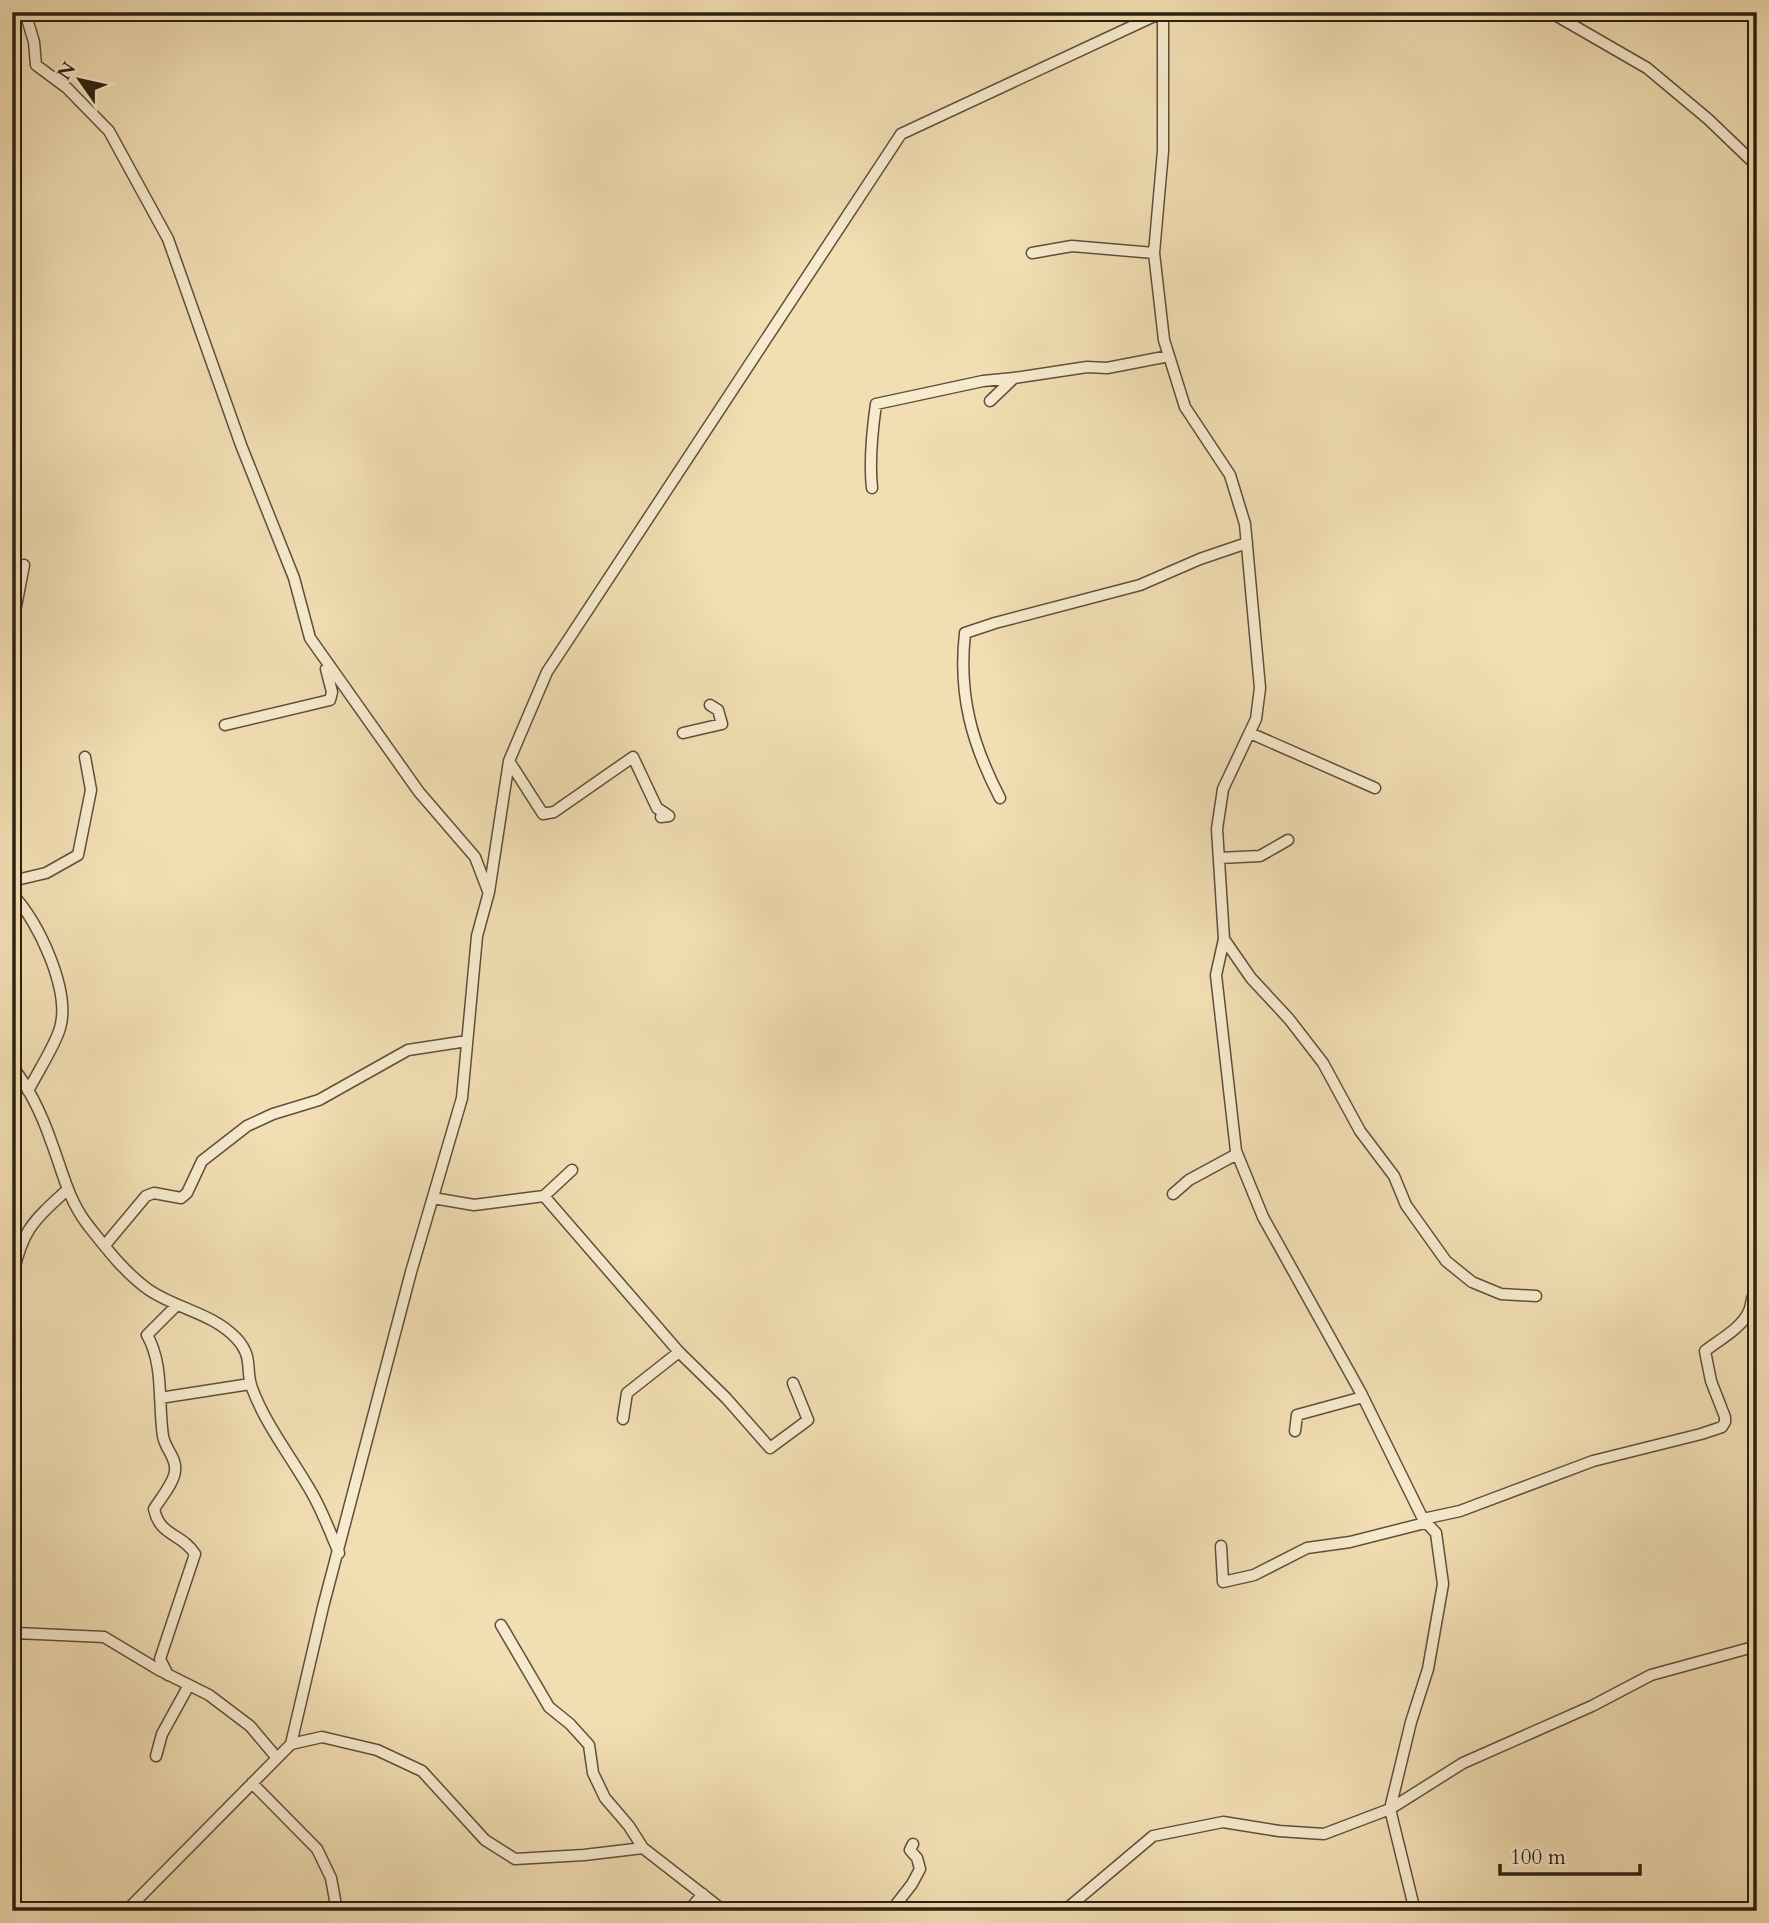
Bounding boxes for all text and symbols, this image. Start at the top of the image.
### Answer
north arrow [46,46,116,116]
text: N [51,57,82,85]
scale bar [1500,1832,1640,1876]
text: 100 m [1510,1843,1566,1872]

